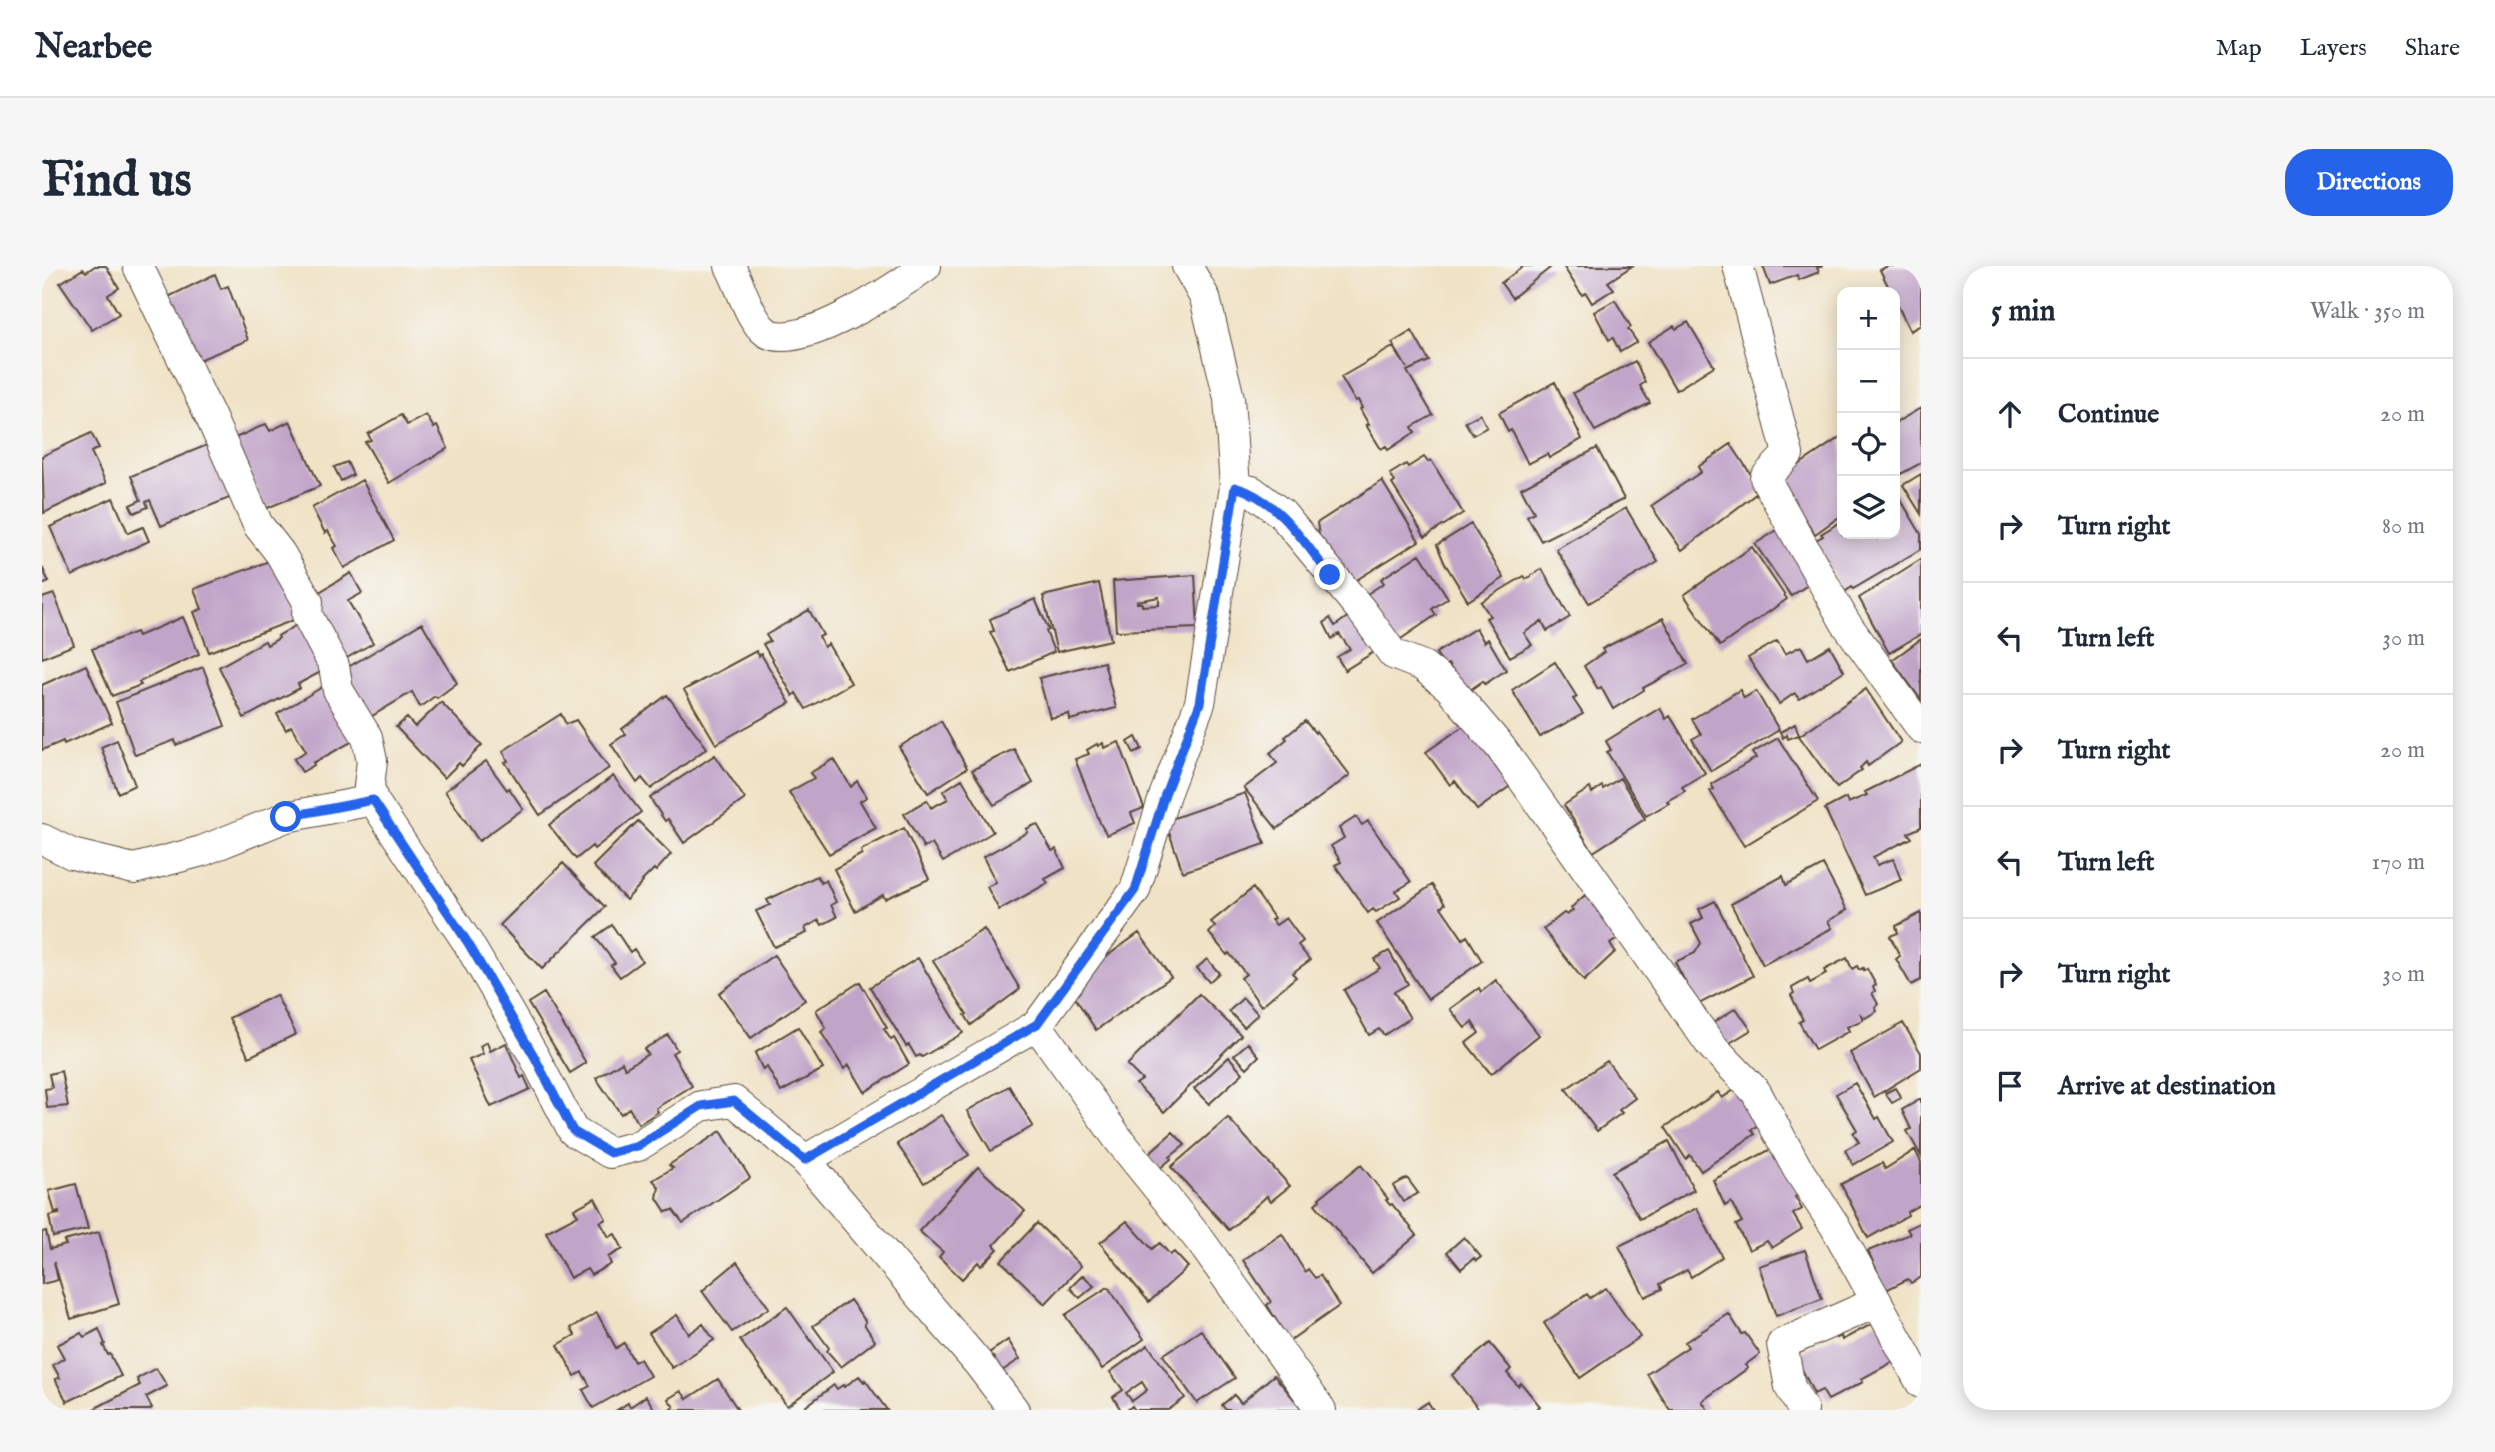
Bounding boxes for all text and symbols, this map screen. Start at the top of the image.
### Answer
text: Nearbee [35,27,152,69]
text: Map [2216,33,2262,64]
text: Layers [2300,33,2367,64]
text: Share [2405,33,2460,64]
button: Directions [2285,149,2453,216]
text: Find us [42,151,192,213]
map controls [1837,287,1900,539]
button: + [1837,287,1900,350]
text: 5 min [1991,293,2056,331]
text: Walk · 350 m [2310,297,2425,326]
button: − [1837,350,1900,413]
icon: ahead [1991,395,2029,433]
text: Continue [2058,398,2159,431]
text: 20 m [2380,400,2425,429]
button: locate [1837,413,1900,476]
button: layers [1837,476,1900,539]
icon: right [1991,507,2029,545]
text: Turn right [2058,510,2171,543]
text: 80 m [2382,512,2425,541]
route end [1314,559,1345,590]
icon: left [1991,619,2029,657]
text: Turn left [2058,622,2155,655]
text: 30 m [2382,624,2425,653]
icon: right [1991,731,2029,769]
text: Turn right [2058,734,2171,767]
text: 20 m [2380,736,2425,765]
route start [270,801,301,832]
icon: left [1991,843,2029,881]
text: Turn left [2058,846,2155,879]
text: 170 m [2372,848,2425,877]
icon: right [1991,955,2029,993]
text: Turn right [2058,958,2171,991]
text: 30 m [2382,960,2425,989]
icon: arrive [1991,1067,2029,1105]
text: Arrive at destination [2058,1070,2276,1103]

